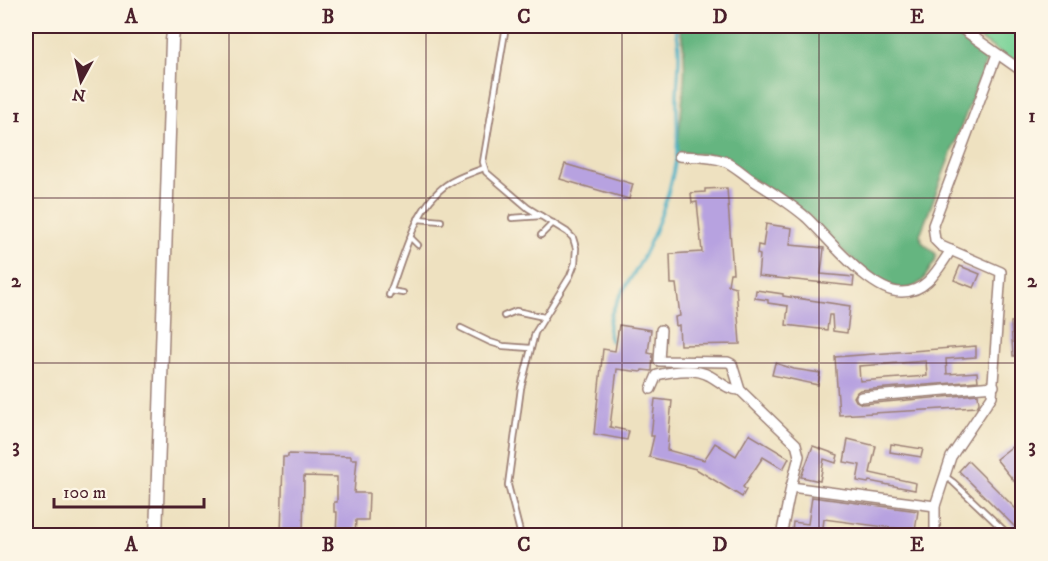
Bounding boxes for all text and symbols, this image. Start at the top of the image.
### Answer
text: A [124,5,139,30]
text: B [322,5,334,30]
text: C [517,5,531,30]
text: D [713,5,728,30]
text: E [910,5,924,30]
north arrow [51,51,111,111]
text: N [71,84,87,106]
text: 1 [12,104,20,129]
text: 1 [1028,104,1036,129]
text: 2 [11,269,22,294]
text: 2 [1027,269,1038,294]
text: 3 [12,434,20,459]
text: 3 [1028,434,1036,459]
scale bar [54,471,204,509]
text: 100 m [63,482,106,504]
text: A [124,533,139,558]
text: B [322,533,334,558]
text: C [517,533,531,558]
text: D [713,533,728,558]
text: E [910,533,924,558]

